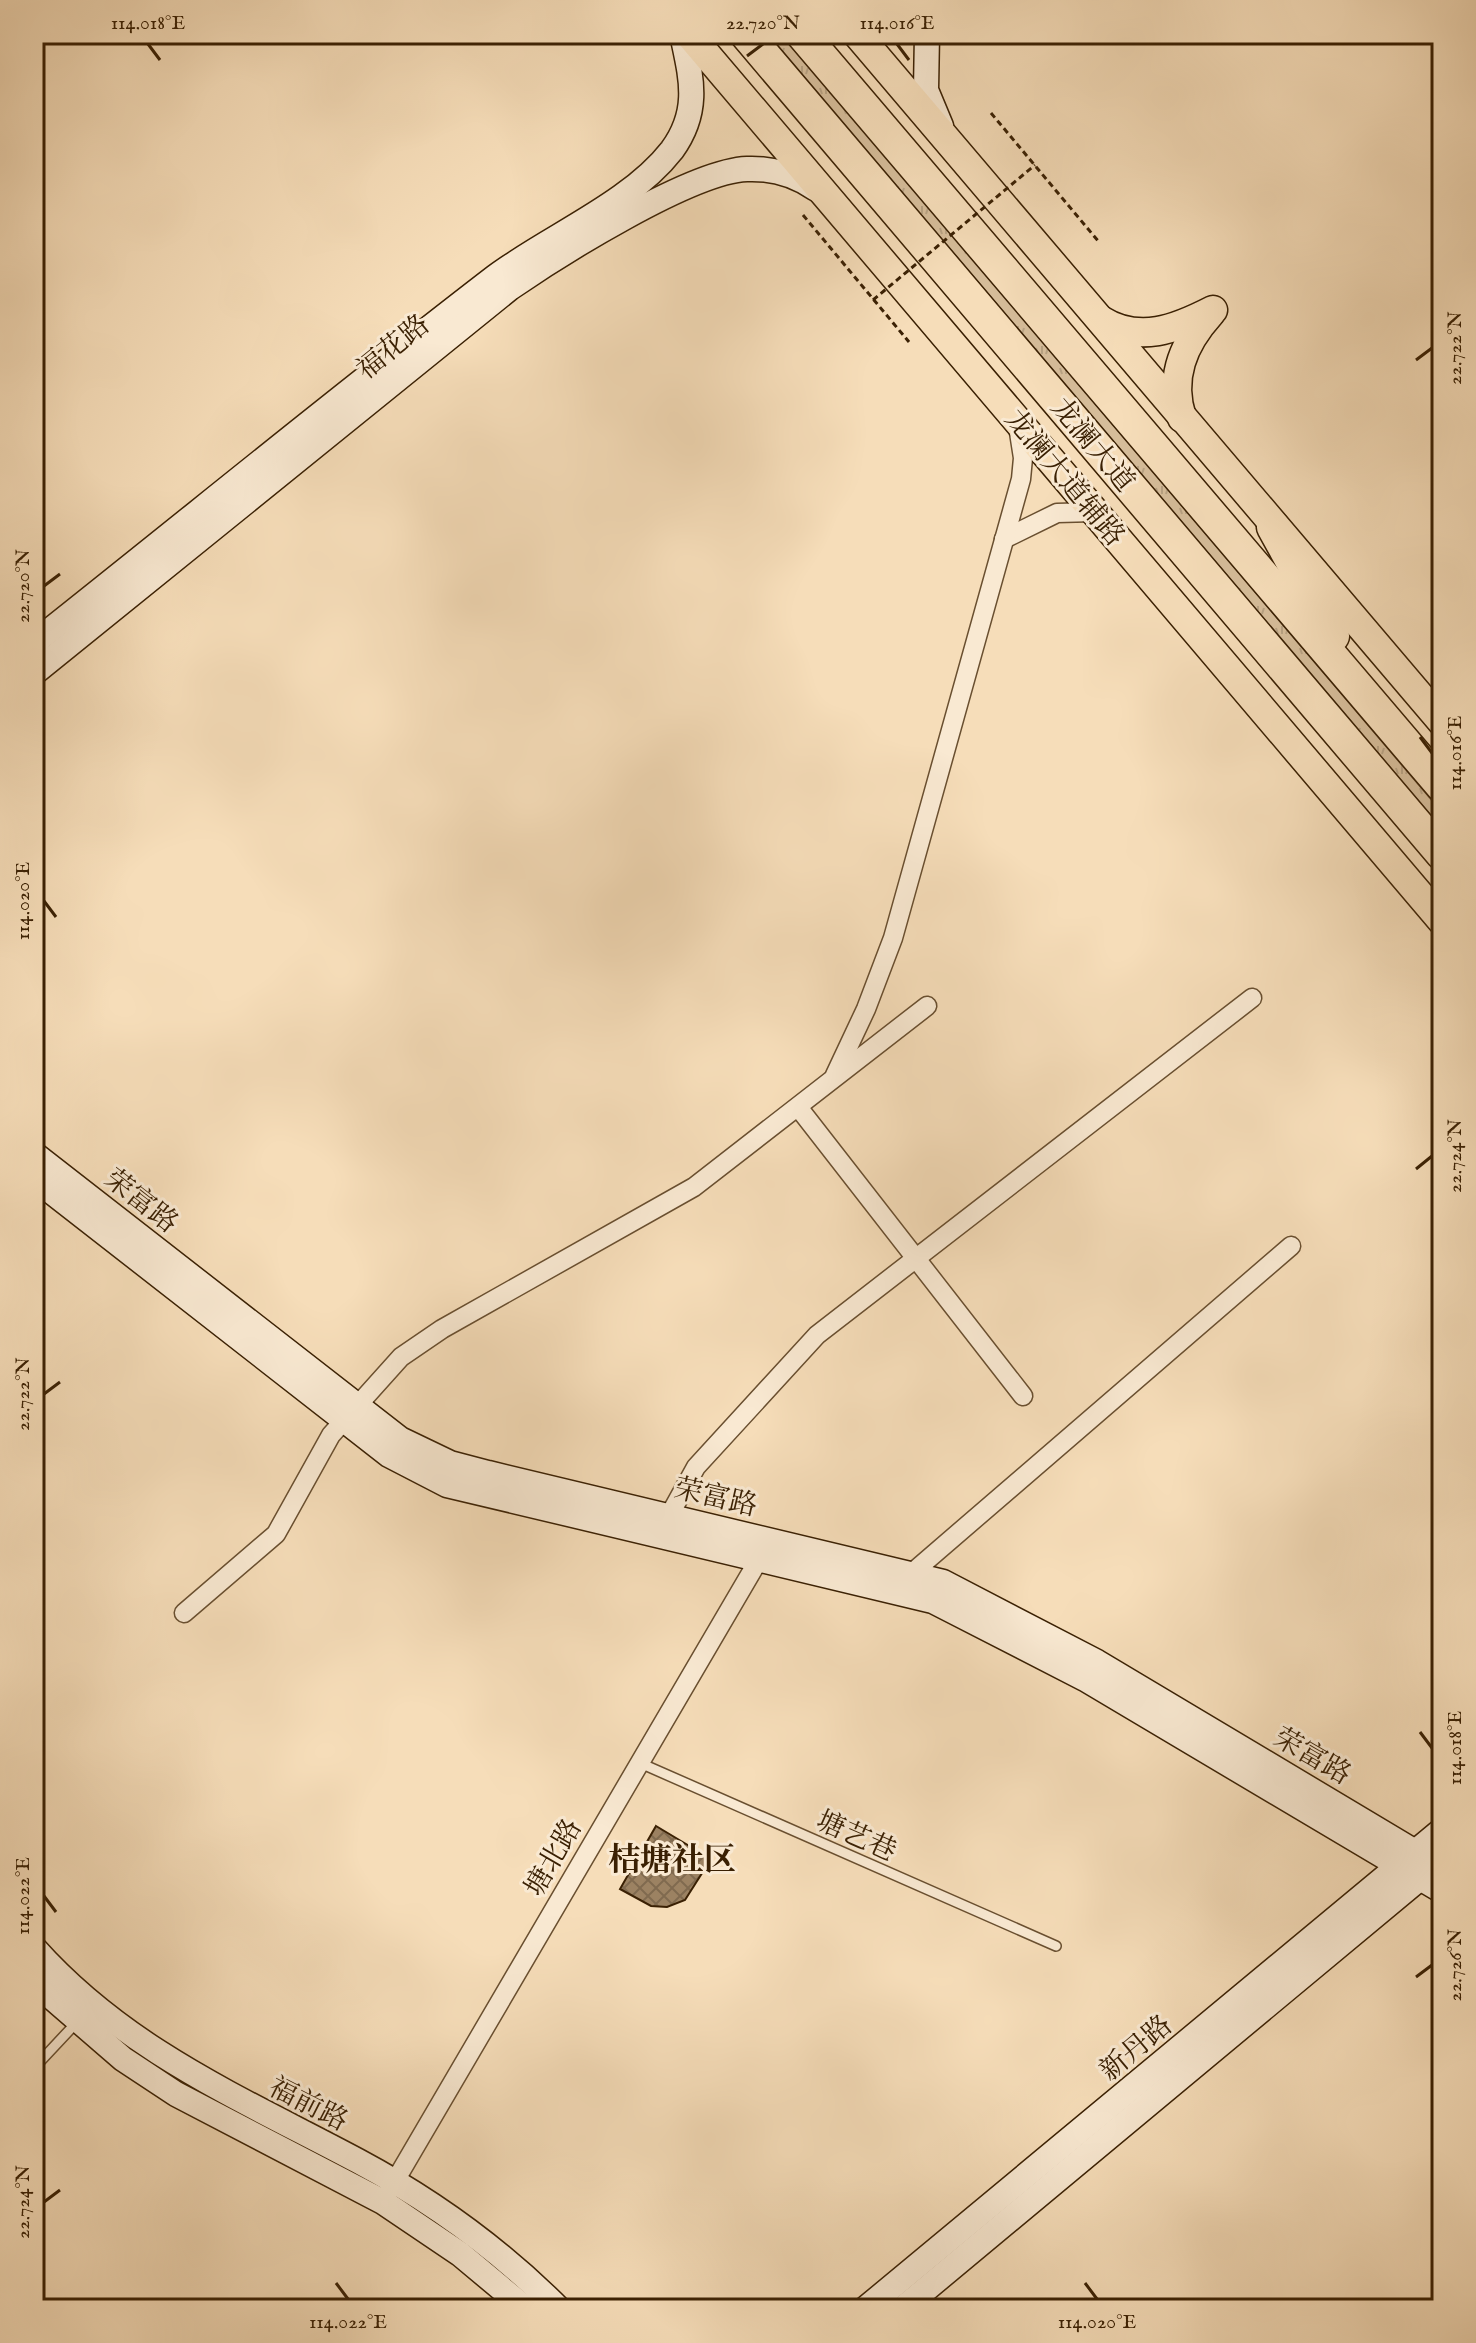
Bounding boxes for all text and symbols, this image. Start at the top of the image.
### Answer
text: 114.018°E [111,11,185,36]
text: 22.720°N [726,11,800,36]
text: 114.016°E [859,11,935,36]
street label: 福花路 [350,308,437,388]
text: 22.722°N [1443,311,1468,385]
street label: 龙澜大道 [1043,391,1141,500]
street label: 龙澜大道辅路 [997,403,1131,554]
text: 22.720°N [11,549,36,623]
text: 114.016°E [1443,715,1468,791]
text: 114.020°E [11,862,36,940]
text: 22.724°N [1443,1119,1468,1193]
street label: 荣富路 [97,1162,184,1242]
text: 22.722°N [11,1357,36,1431]
street label: 荣富路 [671,1472,760,1525]
text: 114.018°E [1443,1711,1468,1785]
street label: 荣富路 [1267,1721,1357,1793]
street label: 塘艺巷 [810,1804,901,1870]
street label: 塘北路 [518,1813,590,1903]
district label: 桔塘社区 [608,1841,736,1882]
text: 114.022°E [11,1857,36,1935]
text: 22.726°N [1443,1929,1468,2001]
street label: 新丹路 [1093,2009,1180,2089]
street label: 福前路 [262,2071,353,2140]
text: 22.724°N [11,2165,36,2239]
text: 114.022°E [309,2310,387,2335]
text: 114.020°E [1058,2310,1136,2335]

